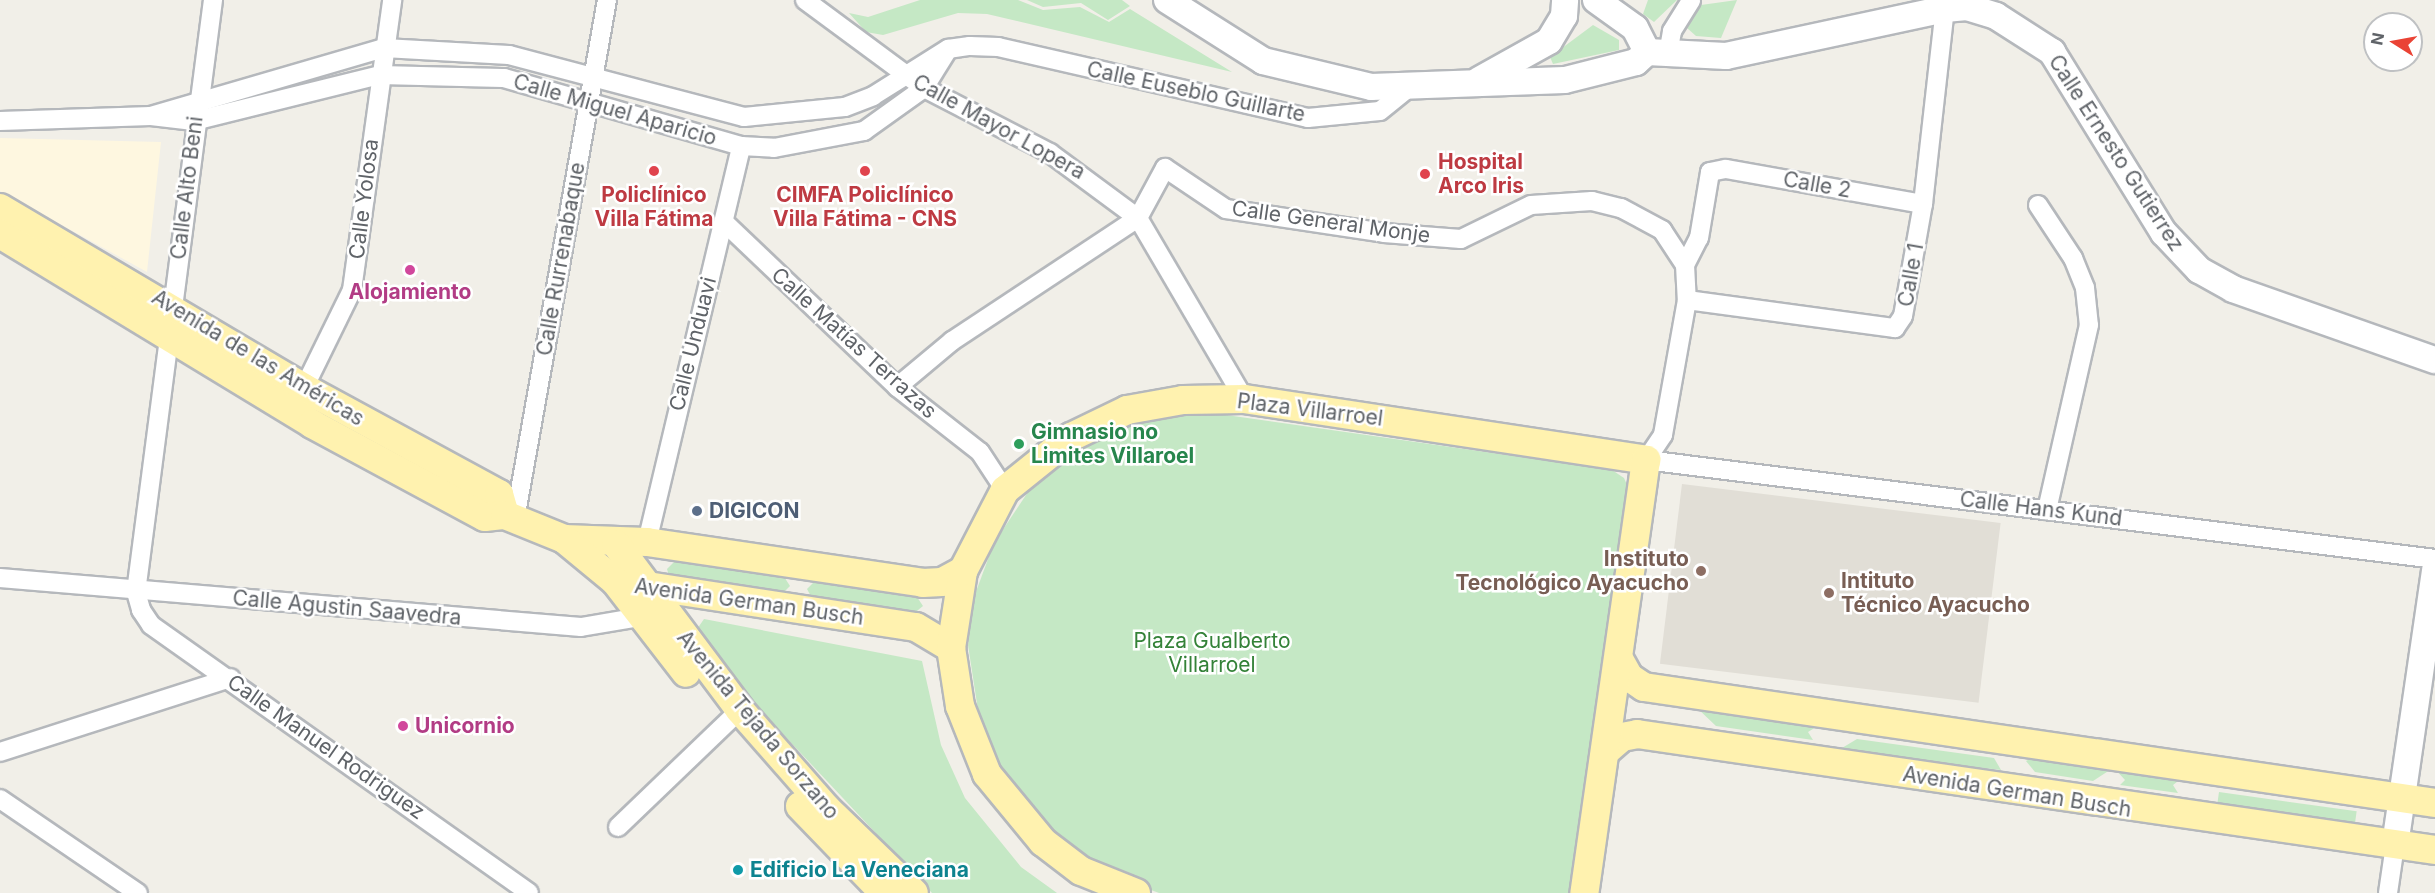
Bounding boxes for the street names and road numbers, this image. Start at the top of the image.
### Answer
street label: Calle Ernesto Gutierrez [2043,50,2189,256]
street label: Calle Euseblo Guillarte [1085,57,1307,127]
street label: Calle Miguel Aparicio [510,69,720,151]
street label: Calle Mayor Lopera [909,69,1089,185]
street label: Calle Alto Beni [166,115,208,261]
street label: Calle Yolosa [344,137,384,261]
street label: Calle Rurrenabaque [532,160,590,358]
street label: Calle 2 [1781,167,1853,203]
street label: Calle General Monje [1230,196,1432,248]
street label: Calle 1 [1893,241,1929,309]
street label: Calle Matías Terrazas [766,262,942,424]
street label: Calle Unduavi [664,274,722,414]
street label: Avenida de las Américas [147,285,369,431]
street label: Plaza Villarroel [1236,389,1384,431]
street label: Calle Hans Kund [1958,487,2124,531]
street label: Avenida German Busch [633,573,865,631]
street label: Calle Agustin Saavedra [232,585,462,631]
street label: Avenida Tejada Sorzano [672,625,844,825]
street label: Calle Manuel Rodriguez [222,669,430,825]
street label: Avenida German Busch [1901,761,2133,823]

